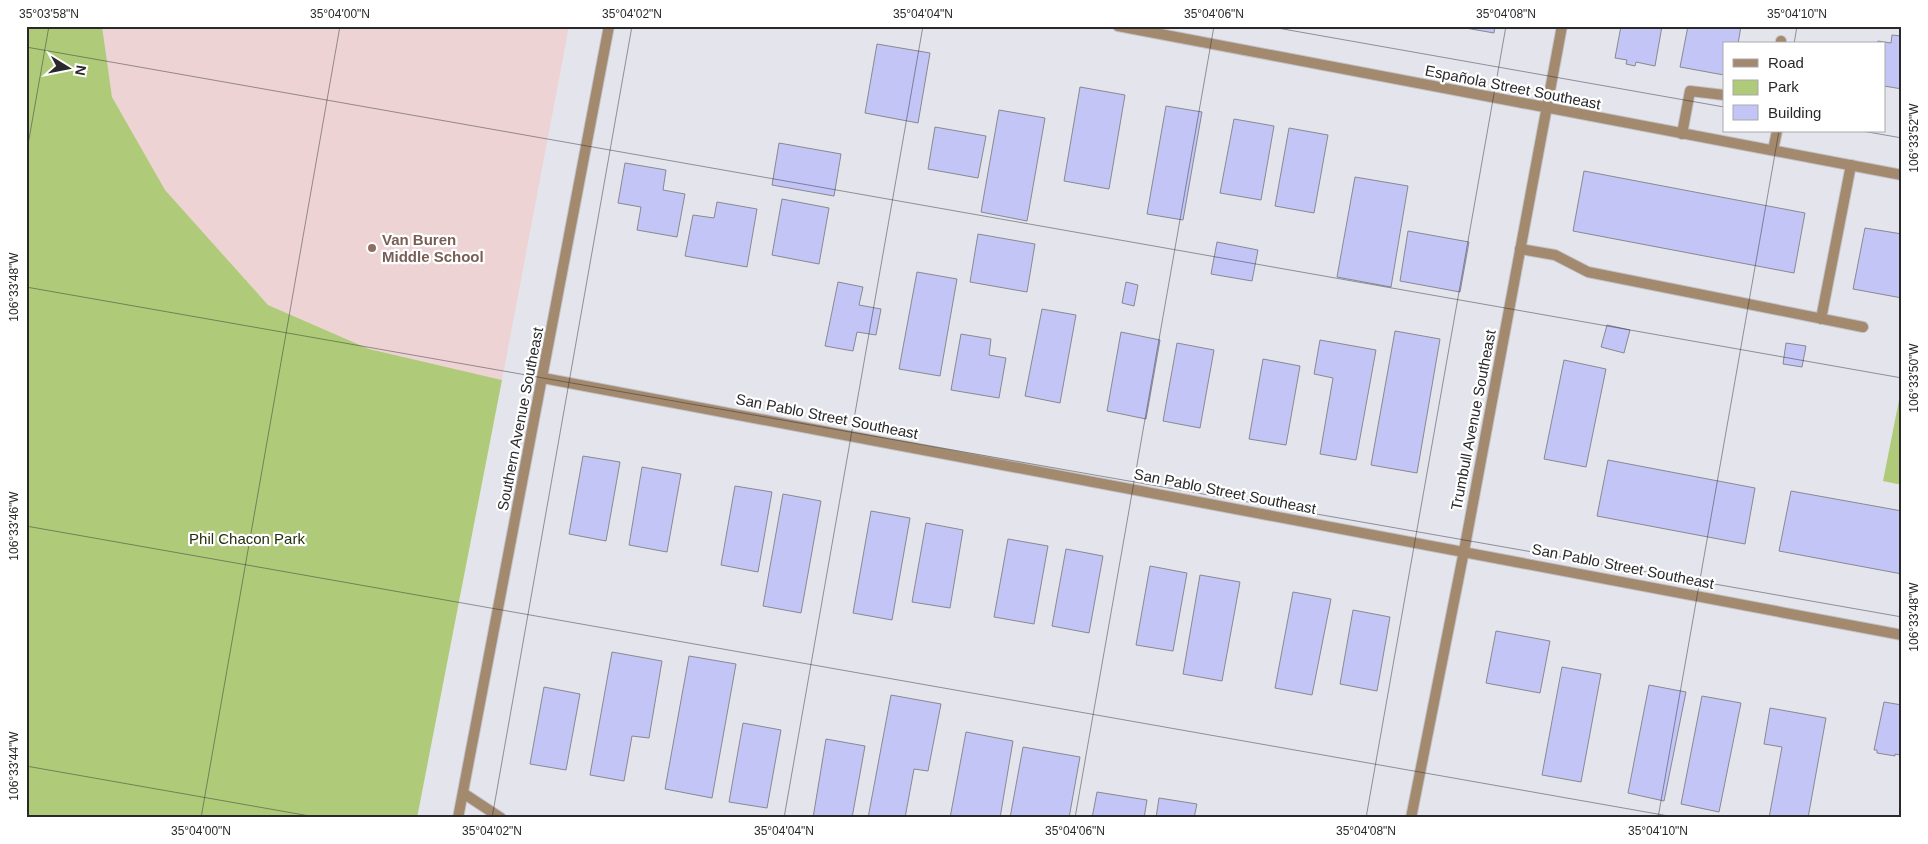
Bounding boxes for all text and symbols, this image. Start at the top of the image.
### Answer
text: 35°03'58"N [19,7,79,21]
text: 35°04'00"N [310,7,370,21]
text: 35°04'02"N [602,7,662,21]
text: 35°04'04"N [893,7,953,21]
text: 35°04'06"N [1184,7,1244,21]
text: 35°04'08"N [1476,7,1536,21]
text: 35°04'10"N [1767,7,1827,21]
north arrow [42,42,92,92]
legend [1723,42,1886,132]
text: Road [1768,54,1804,71]
street label: Española Street Southeast [1424,62,1603,113]
text: N [72,64,90,77]
text: Park [1768,78,1799,95]
text: 106°33'52"W [1907,103,1921,173]
text: Building [1768,104,1821,121]
place label: Van Buren Middle School [382,231,484,265]
marker: Van Buren Middle School [366,242,378,254]
text: 106°33'48"W [7,252,21,322]
street label: Southern Avenue Southeast [494,325,546,512]
street label: Trumbull Avenue Southeast [1447,328,1499,512]
text: 106°33'50"W [1907,343,1921,413]
street label: San Pablo Street Southeast [735,390,920,442]
street label: San Pablo Street Southeast [1133,465,1318,517]
text: 106°33'46"W [7,491,21,561]
park label: Phil Chacon Park [189,530,305,547]
street label: San Pablo Street Southeast [1531,540,1716,592]
text: 106°33'48"W [1907,582,1921,652]
text: 106°33'44"W [7,731,21,801]
text: 35°04'00"N [171,824,231,838]
text: 35°04'02"N [462,824,522,838]
text: 35°04'04"N [754,824,814,838]
text: 35°04'06"N [1045,824,1105,838]
text: 35°04'08"N [1336,824,1396,838]
text: 35°04'10"N [1628,824,1688,838]

